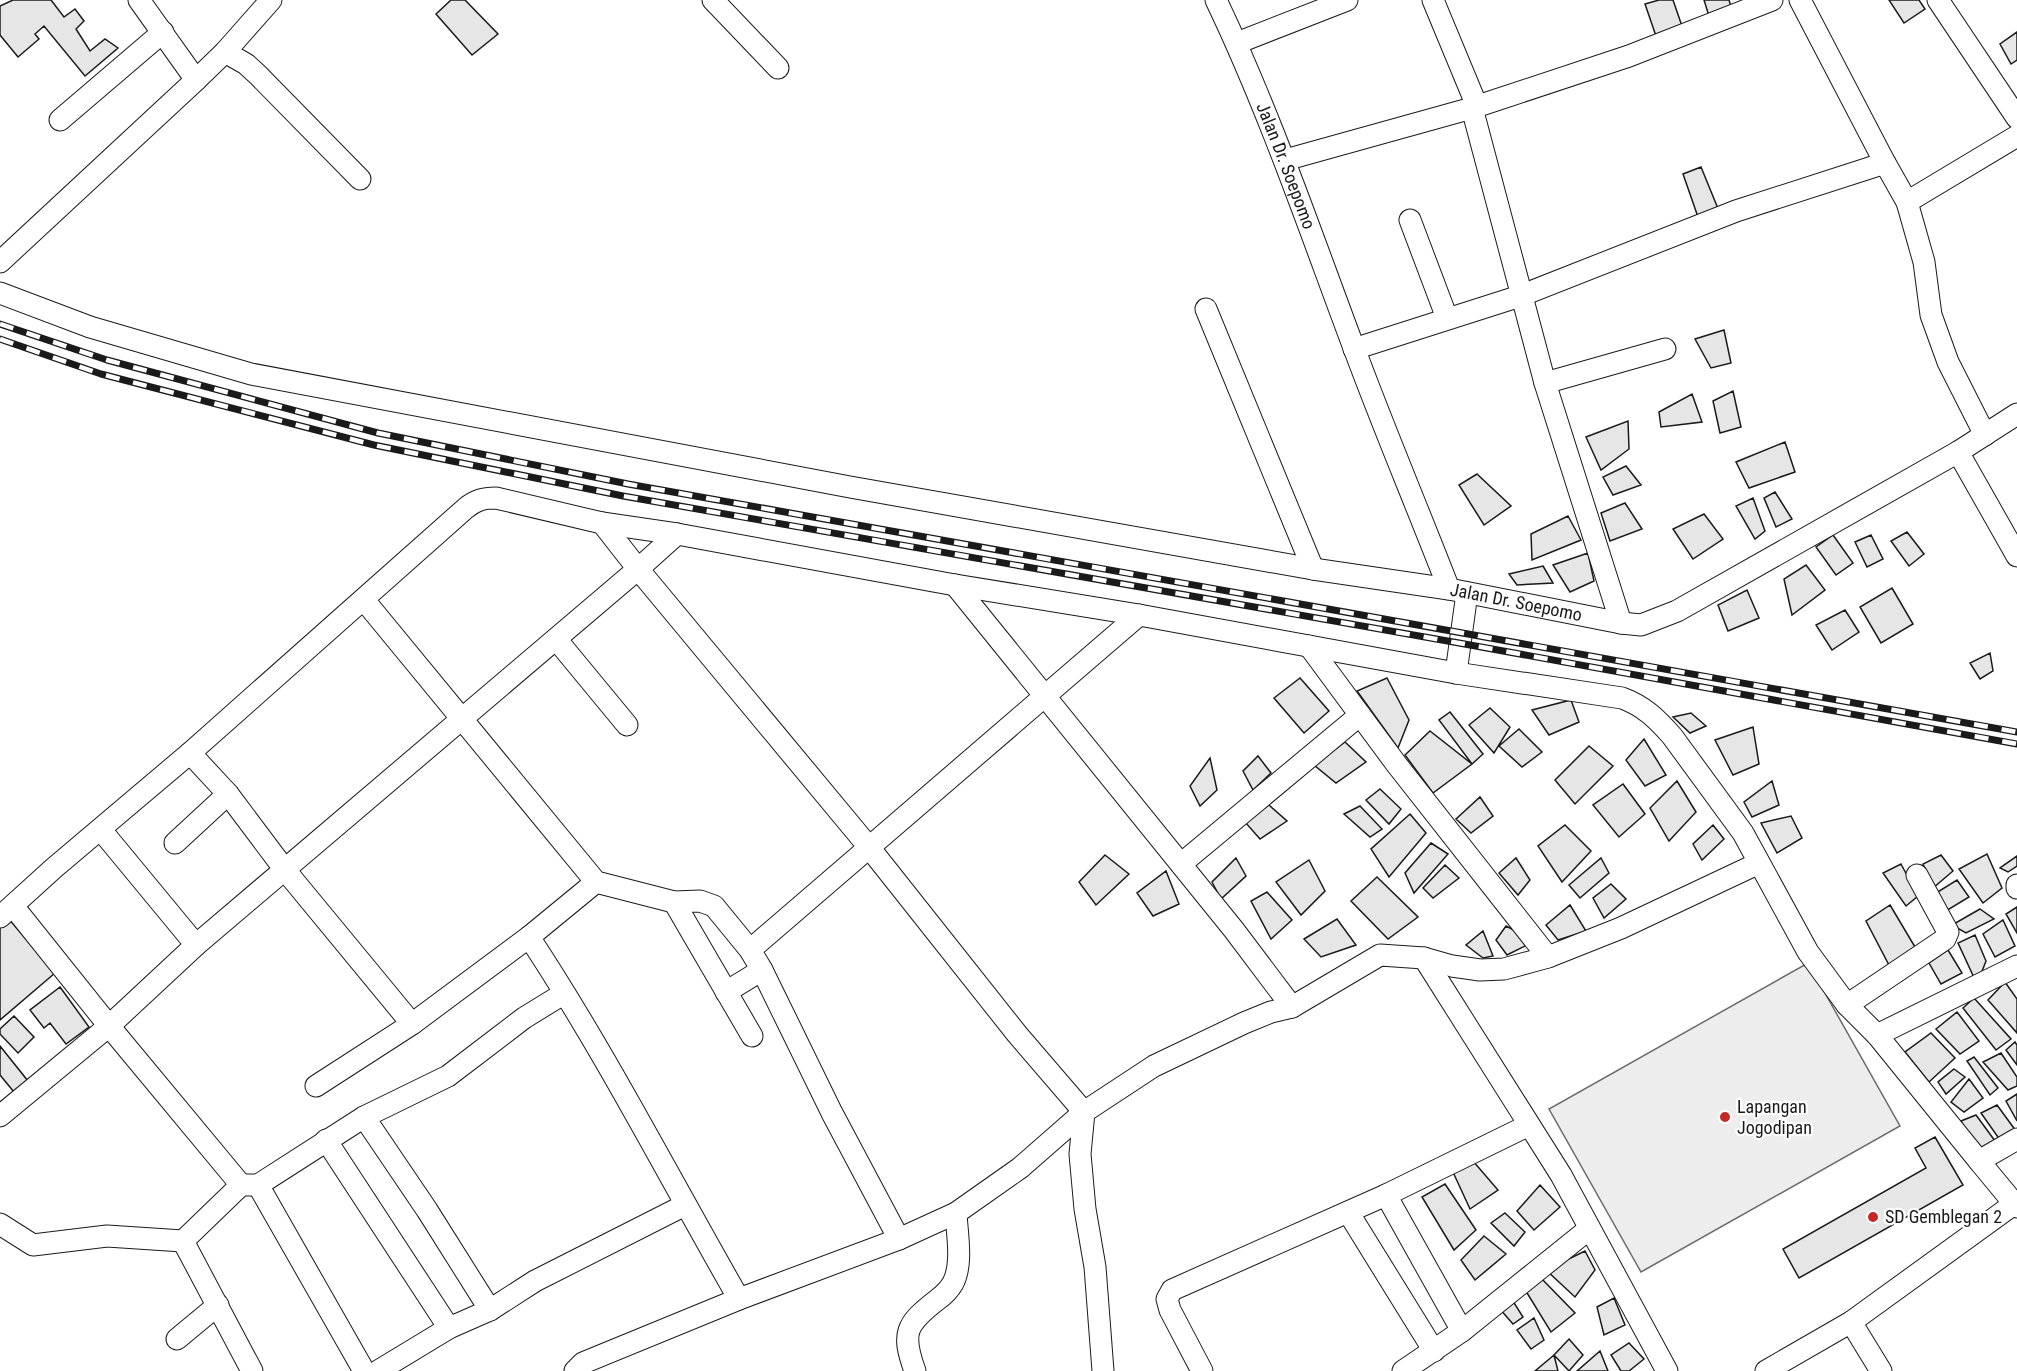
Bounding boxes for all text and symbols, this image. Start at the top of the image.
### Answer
street label: Jalan Dr. Soepomo [1252,99,1320,232]
street label: Jalan Dr. Soepomo [1449,578,1584,625]
place label: Lapangan Jogodipan [1737,1096,1812,1138]
marker: Lapangan Jogodipan [1718,1110,1732,1124]
place label: SD Gemblegan 2 [1885,1206,2002,1227]
marker: SD Gemblegan 2 [1866,1210,1880,1224]

